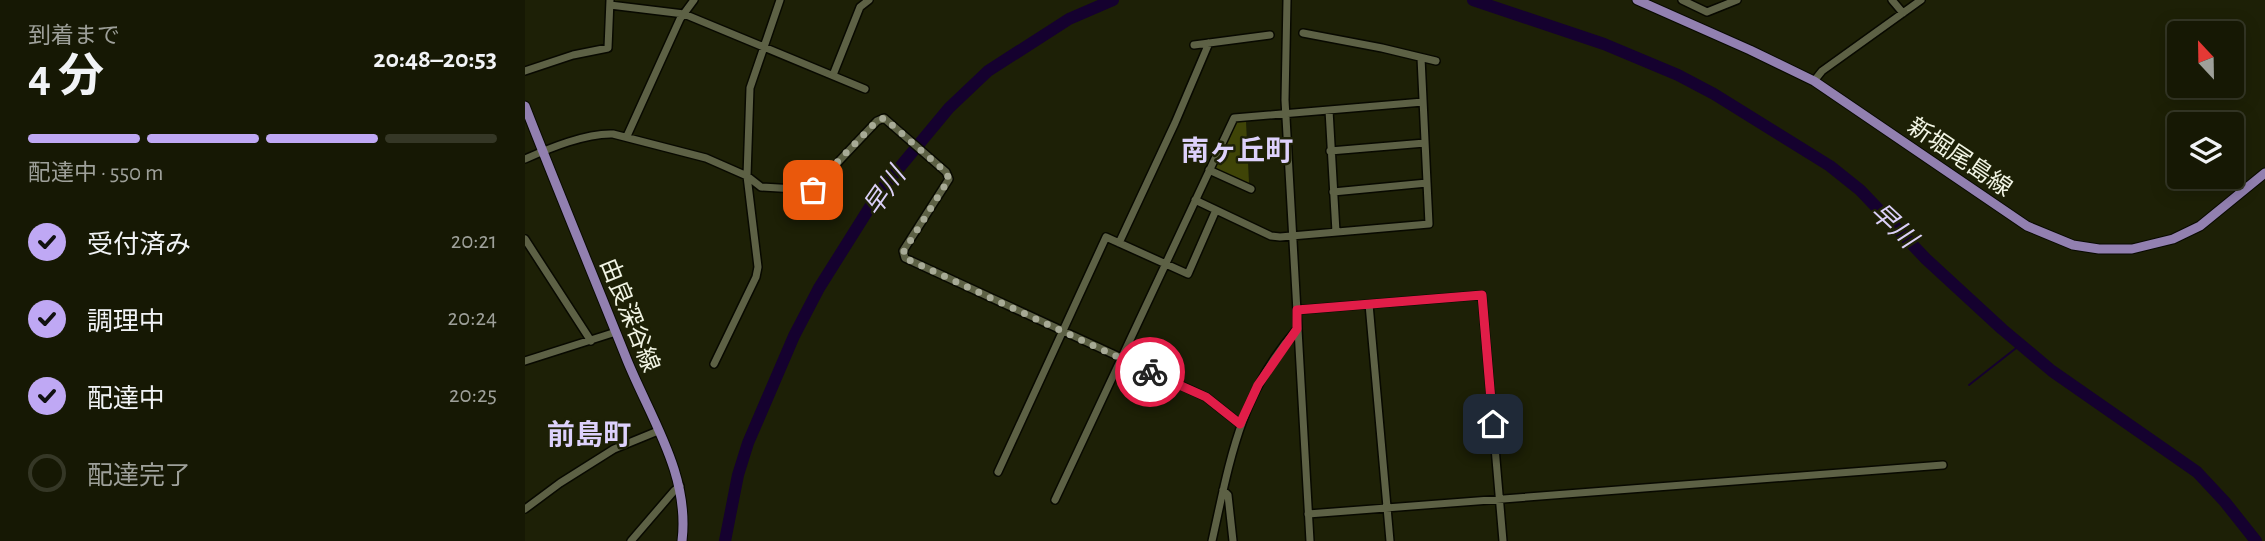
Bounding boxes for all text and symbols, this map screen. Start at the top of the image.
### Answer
north arrow [2167,21,2243,98]
map controls [2167,21,2244,189]
text: 到着まで [28,25,120,48]
text: 20:48–20:53 [373,46,497,72]
text: 4 分 [28,54,104,100]
button: layers [2167,112,2244,189]
street label: 新堀尾島線 [1903,113,2017,201]
district label: 南ヶ丘町 [1181,136,1293,166]
pin [783,160,843,220]
water label: 早川 [859,160,912,220]
text: 配達中 · 550 m [28,162,163,185]
icon: bag [794,171,832,209]
water label: 早川 [1865,198,1923,255]
icon: check [28,223,66,261]
text: 20:21 [451,230,497,253]
text: 受付済み [87,232,191,258]
street label: 由良深谷線 [595,254,665,376]
icon: check [28,300,66,338]
text: 20:24 [448,307,497,330]
text: 調理中 [87,309,165,335]
courier [1115,337,1185,407]
icon: bike [1131,353,1169,391]
icon: check [28,377,66,415]
text: 20:25 [449,384,497,407]
text: 配達中 [87,386,165,412]
pin [1463,394,1523,454]
icon: home [1474,405,1512,443]
district label: 前島町 [547,419,631,450]
text: 配達完了 [87,463,191,489]

